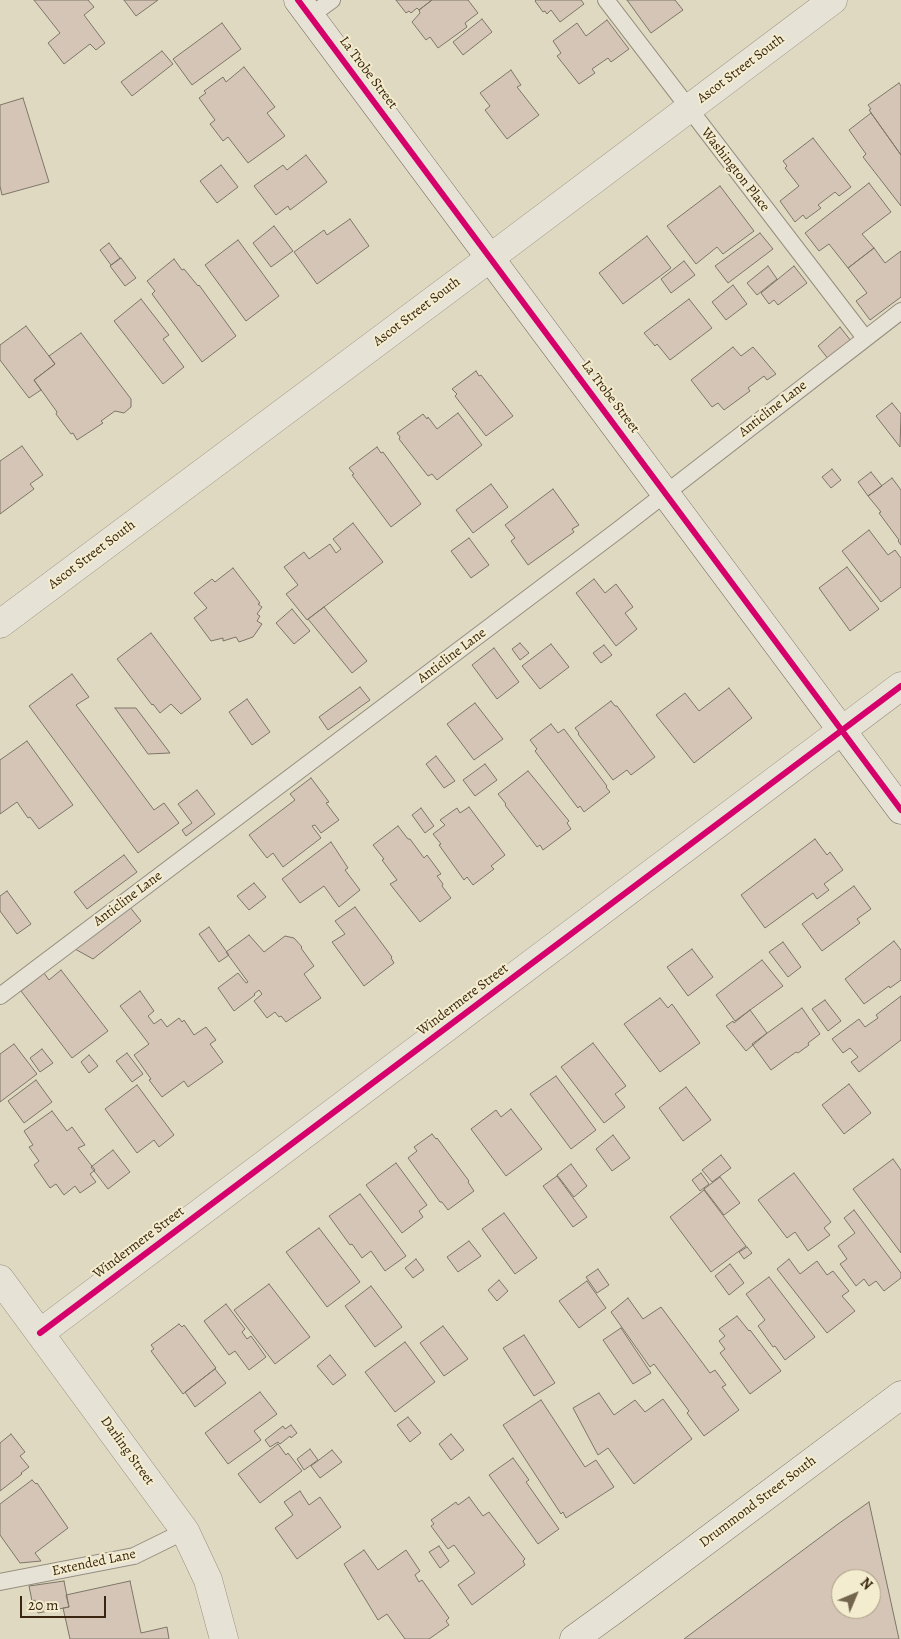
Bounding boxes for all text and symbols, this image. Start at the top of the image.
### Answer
street label: Ascot Street South [694,31,788,107]
street label: La Trobe Street [335,33,401,113]
street label: Washington Place [697,125,773,215]
street label: Ascot Street South [370,274,464,350]
street label: La Trobe Street [577,357,643,437]
street label: Anticline Lane [736,377,810,441]
street label: Ascot Street South [45,517,139,593]
street label: Anticline Lane [414,625,490,687]
street label: Anticline Lane [90,868,166,930]
street label: Windermere Street [414,960,512,1040]
street label: Windermere Street [90,1203,188,1283]
street label: Darling Street [96,1413,158,1489]
street label: Drummond Street South [696,1453,820,1551]
street label: Extended Lane [51,1546,137,1580]
north arrow [831,1569,881,1619]
text: N [856,1573,877,1594]
scale bar [22,1586,109,1618]
text: 20 m [28,1595,59,1615]

